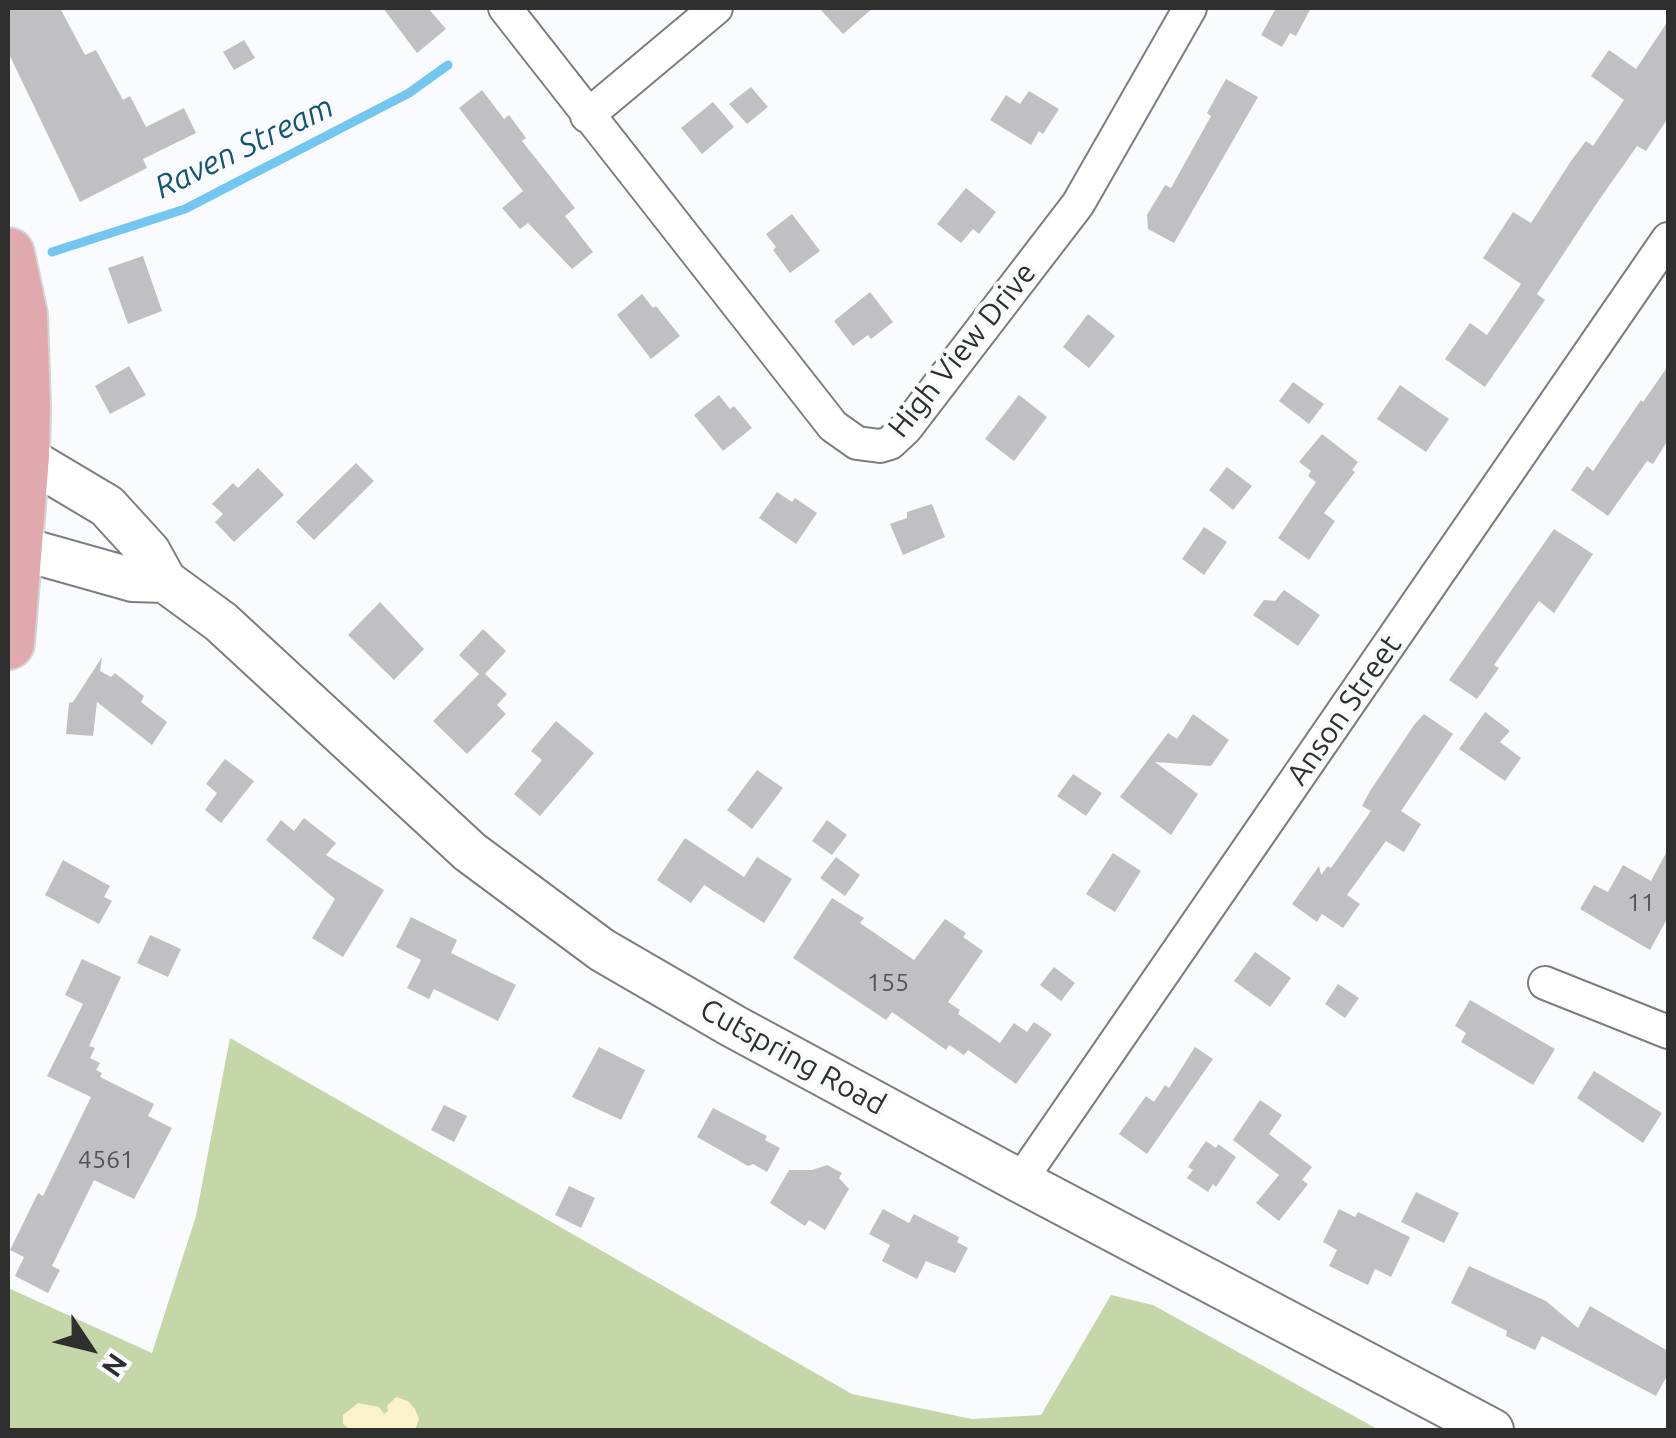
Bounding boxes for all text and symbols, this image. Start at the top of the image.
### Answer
water label: Raven Stream [148,87,340,207]
street label: High View Drive [881,255,1043,445]
street label: Anson Street [1279,628,1409,792]
house number: 11 [1627,888,1655,918]
house number: 155 [867,968,909,998]
street label: Cutspring Road [694,991,892,1123]
house number: 4561 [78,1145,134,1175]
north arrow [40,1298,140,1398]
text: N [96,1348,134,1383]

